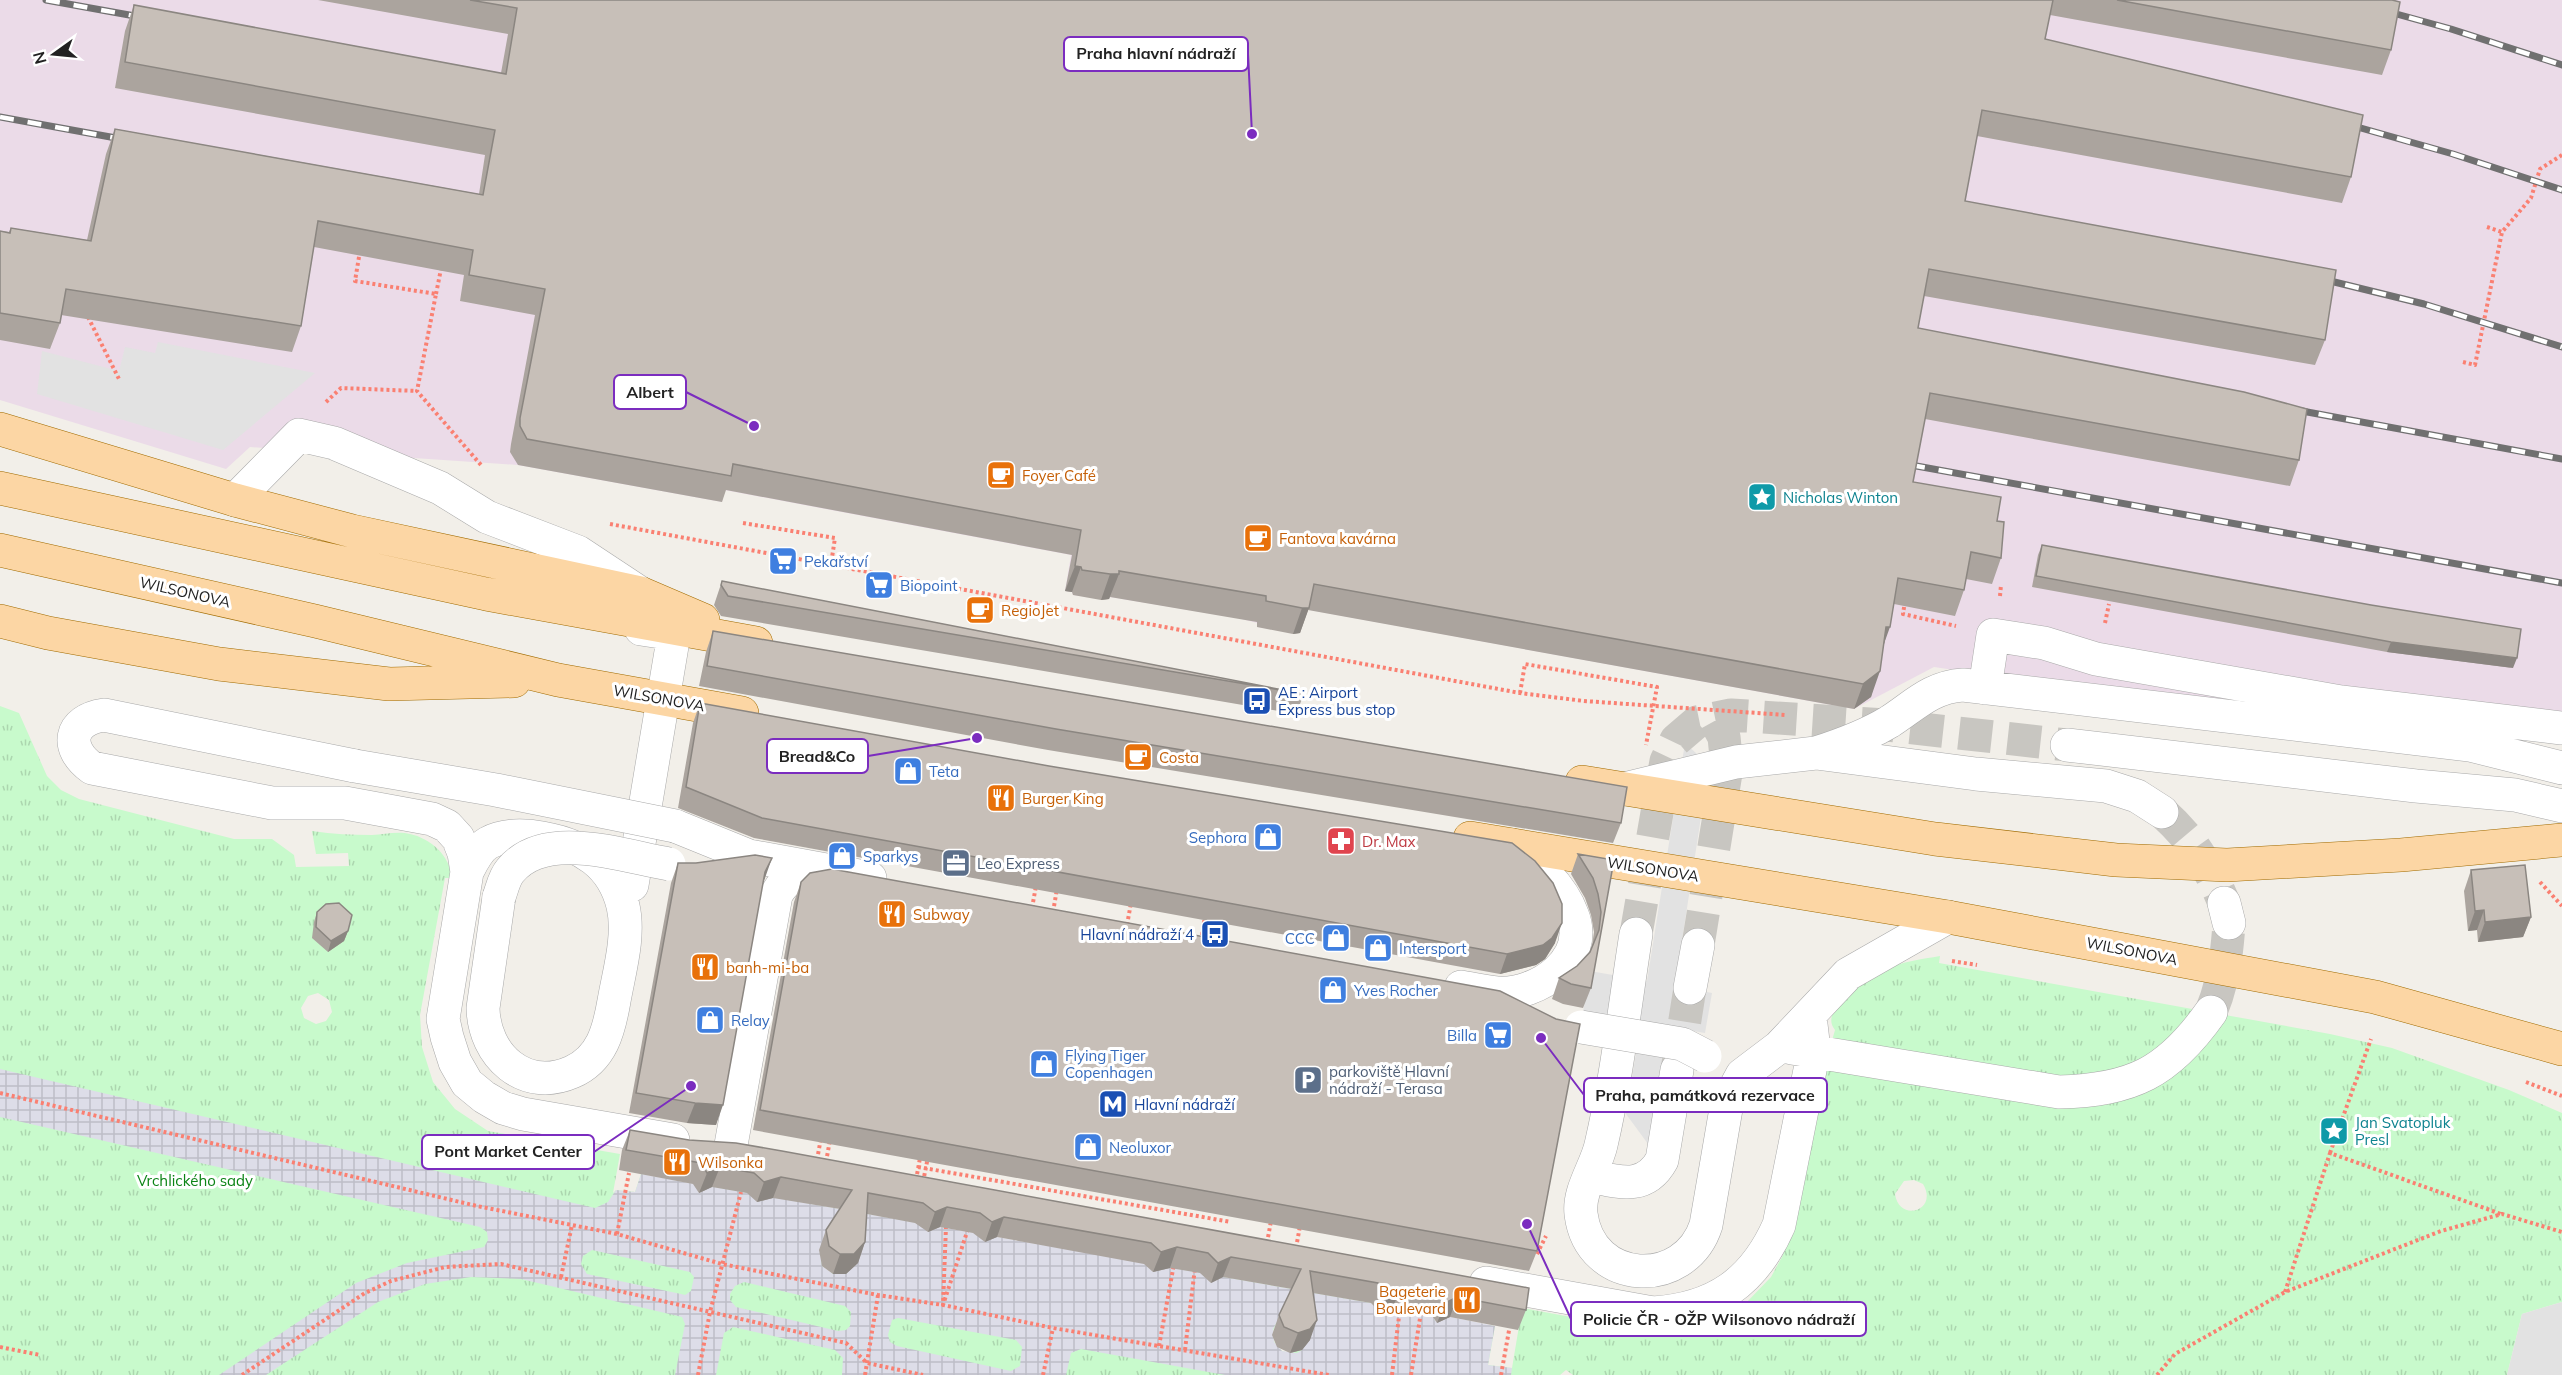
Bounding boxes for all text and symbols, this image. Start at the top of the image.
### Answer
north arrow [24,24,84,84]
callout: Praha hlavní nádraží [1064,37,1248,71]
text: Praha hlavní nádraží [1076,43,1237,63]
text: N [28,49,51,66]
callout: Albert [614,375,686,409]
text: Albert [626,382,674,402]
cafe icon: Foyer Café [985,459,1017,491]
place label: Foyer Café [1022,466,1096,485]
place icon: Nicholas Winton [1746,481,1778,513]
place label: Nicholas Winton [1783,488,1898,507]
cafe icon: Fantova kavárna [1242,522,1274,554]
place label: Fantova kavárna [1279,529,1396,548]
supermarket icon: Pekařství [767,545,799,577]
place label: Pekařství [804,552,869,571]
supermarket icon: Biopoint [863,569,895,601]
street label: WILSONOVA [138,572,232,612]
place label: Biopoint [900,576,958,595]
cafe icon: RegioJet [964,594,996,626]
place label: RegioJet [1001,601,1059,620]
street label: WILSONOVA [612,681,706,715]
place label: AE : Airport Express bus stop [1278,683,1395,719]
bus stop icon: AE : Airport Express bus stop [1241,685,1273,717]
callout: Bread&Co [767,739,868,773]
cafe icon: Costa [1122,741,1154,773]
text: Bread&Co [779,746,855,766]
place label: Costa [1159,748,1199,767]
shop icon: Teta [892,755,924,787]
place label: Teta [929,762,959,781]
restaurant icon: Burger King [985,782,1017,814]
place label: Burger King [1022,789,1104,808]
shop icon: Sephora [1252,821,1284,853]
pharmacy icon: Dr. Max [1325,825,1357,857]
place label: Sephora [1189,828,1247,847]
place label: Dr. Max [1362,832,1416,851]
shop icon: Sparkys [826,840,858,872]
place label: Sparkys [863,847,919,866]
office icon: Leo Express [940,847,972,879]
street label: WILSONOVA [1606,852,1700,886]
place label: Leo Express [977,854,1060,873]
restaurant icon: Subway [876,898,908,930]
place label: Subway [913,905,970,924]
bus stop icon: Hlavní nádraží 4 [1199,918,1231,950]
shop icon: CCC [1320,922,1352,954]
place label: Hlavní nádraží 4 [1080,925,1194,944]
place label: CCC [1285,929,1315,948]
shop icon: Intersport [1362,932,1394,964]
street label: WILSONOVA [2085,933,2179,969]
place label: Intersport [1399,939,1466,958]
restaurant icon: banh-mi-ba [689,951,721,983]
place label: banh-mi-ba [726,958,809,977]
shop icon: Yves Rocher [1317,974,1349,1006]
place label: Yves Rocher [1353,981,1439,1000]
shop icon: Relay [694,1004,726,1036]
place label: Relay [731,1011,770,1030]
supermarket icon: Billa [1482,1019,1514,1051]
place label: Billa [1447,1026,1477,1045]
place label: Flying Tiger Copenhagen [1065,1046,1153,1082]
shop icon: Flying Tiger Copenhagen [1028,1048,1060,1080]
place label: parkoviště Hlavní nádraží - Terasa [1329,1062,1450,1098]
parking icon: parkoviště Hlavní nádraží - Terasa [1292,1064,1324,1096]
callout: Praha, památková rezervace [1584,1078,1827,1112]
text: Praha, památková rezervace [1595,1085,1815,1105]
metro station icon: Hlavní nádraží [1097,1088,1129,1120]
place label: Hlavní nádraží [1134,1095,1236,1114]
place label: Jan Svatopluk Presl [2355,1113,2451,1149]
place icon: Jan Svatopluk Presl [2318,1115,2350,1147]
shop icon: Neoluxor [1072,1131,1104,1163]
callout: Pont Market Center [422,1135,594,1169]
place label: Neoluxor [1109,1138,1172,1157]
text: Pont Market Center [434,1141,583,1161]
restaurant icon: Wilsonka [661,1146,693,1178]
place label: Wilsonka [698,1153,763,1172]
park label: Vrchlického sady [137,1171,253,1190]
place label: Bageterie Boulevard [1376,1282,1446,1318]
restaurant icon: Bageterie Boulevard [1451,1284,1483,1316]
callout: Policie ČR - OŽP Wilsonovo nádraží [1571,1302,1866,1336]
text: Policie ČR - OŽP Wilsonovo nádraží [1583,1309,1857,1329]

